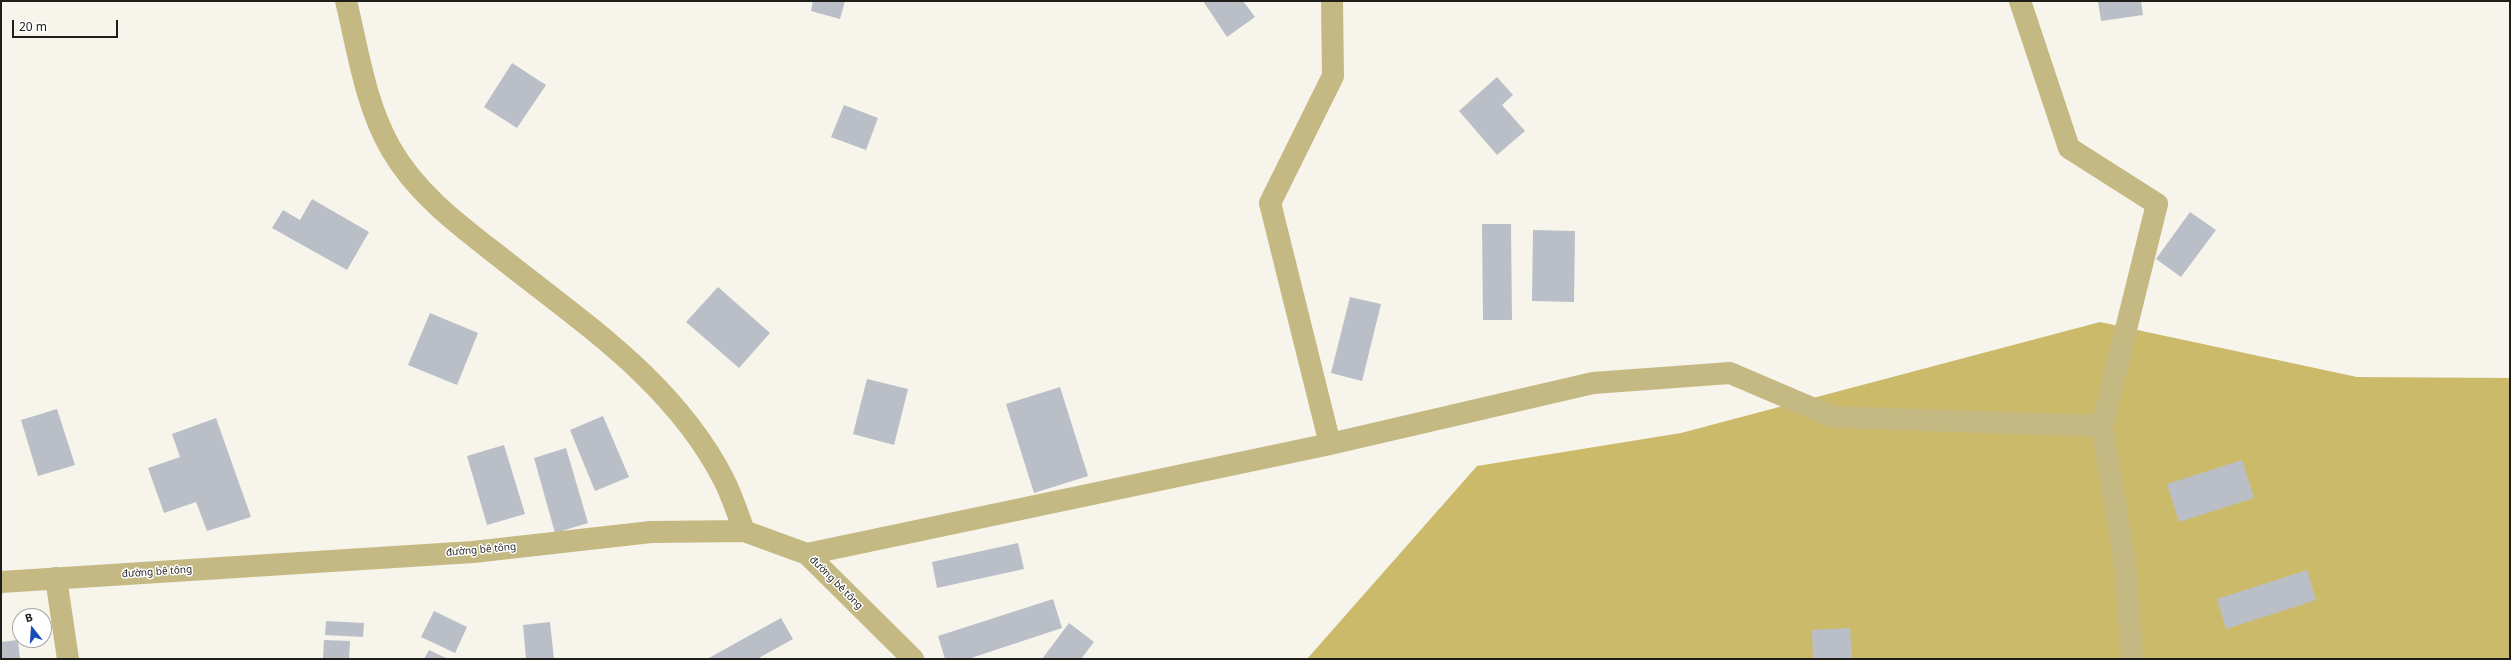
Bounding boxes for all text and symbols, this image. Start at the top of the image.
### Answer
scale bar [14,12,120,38]
text: 20 m [19,18,47,35]
street label: đường bê tông [445,541,517,559]
street label: đường bê tông [807,554,865,612]
street label: đường bê tông [121,564,193,580]
north arrow [12,608,52,648]
text: B [23,609,34,625]

